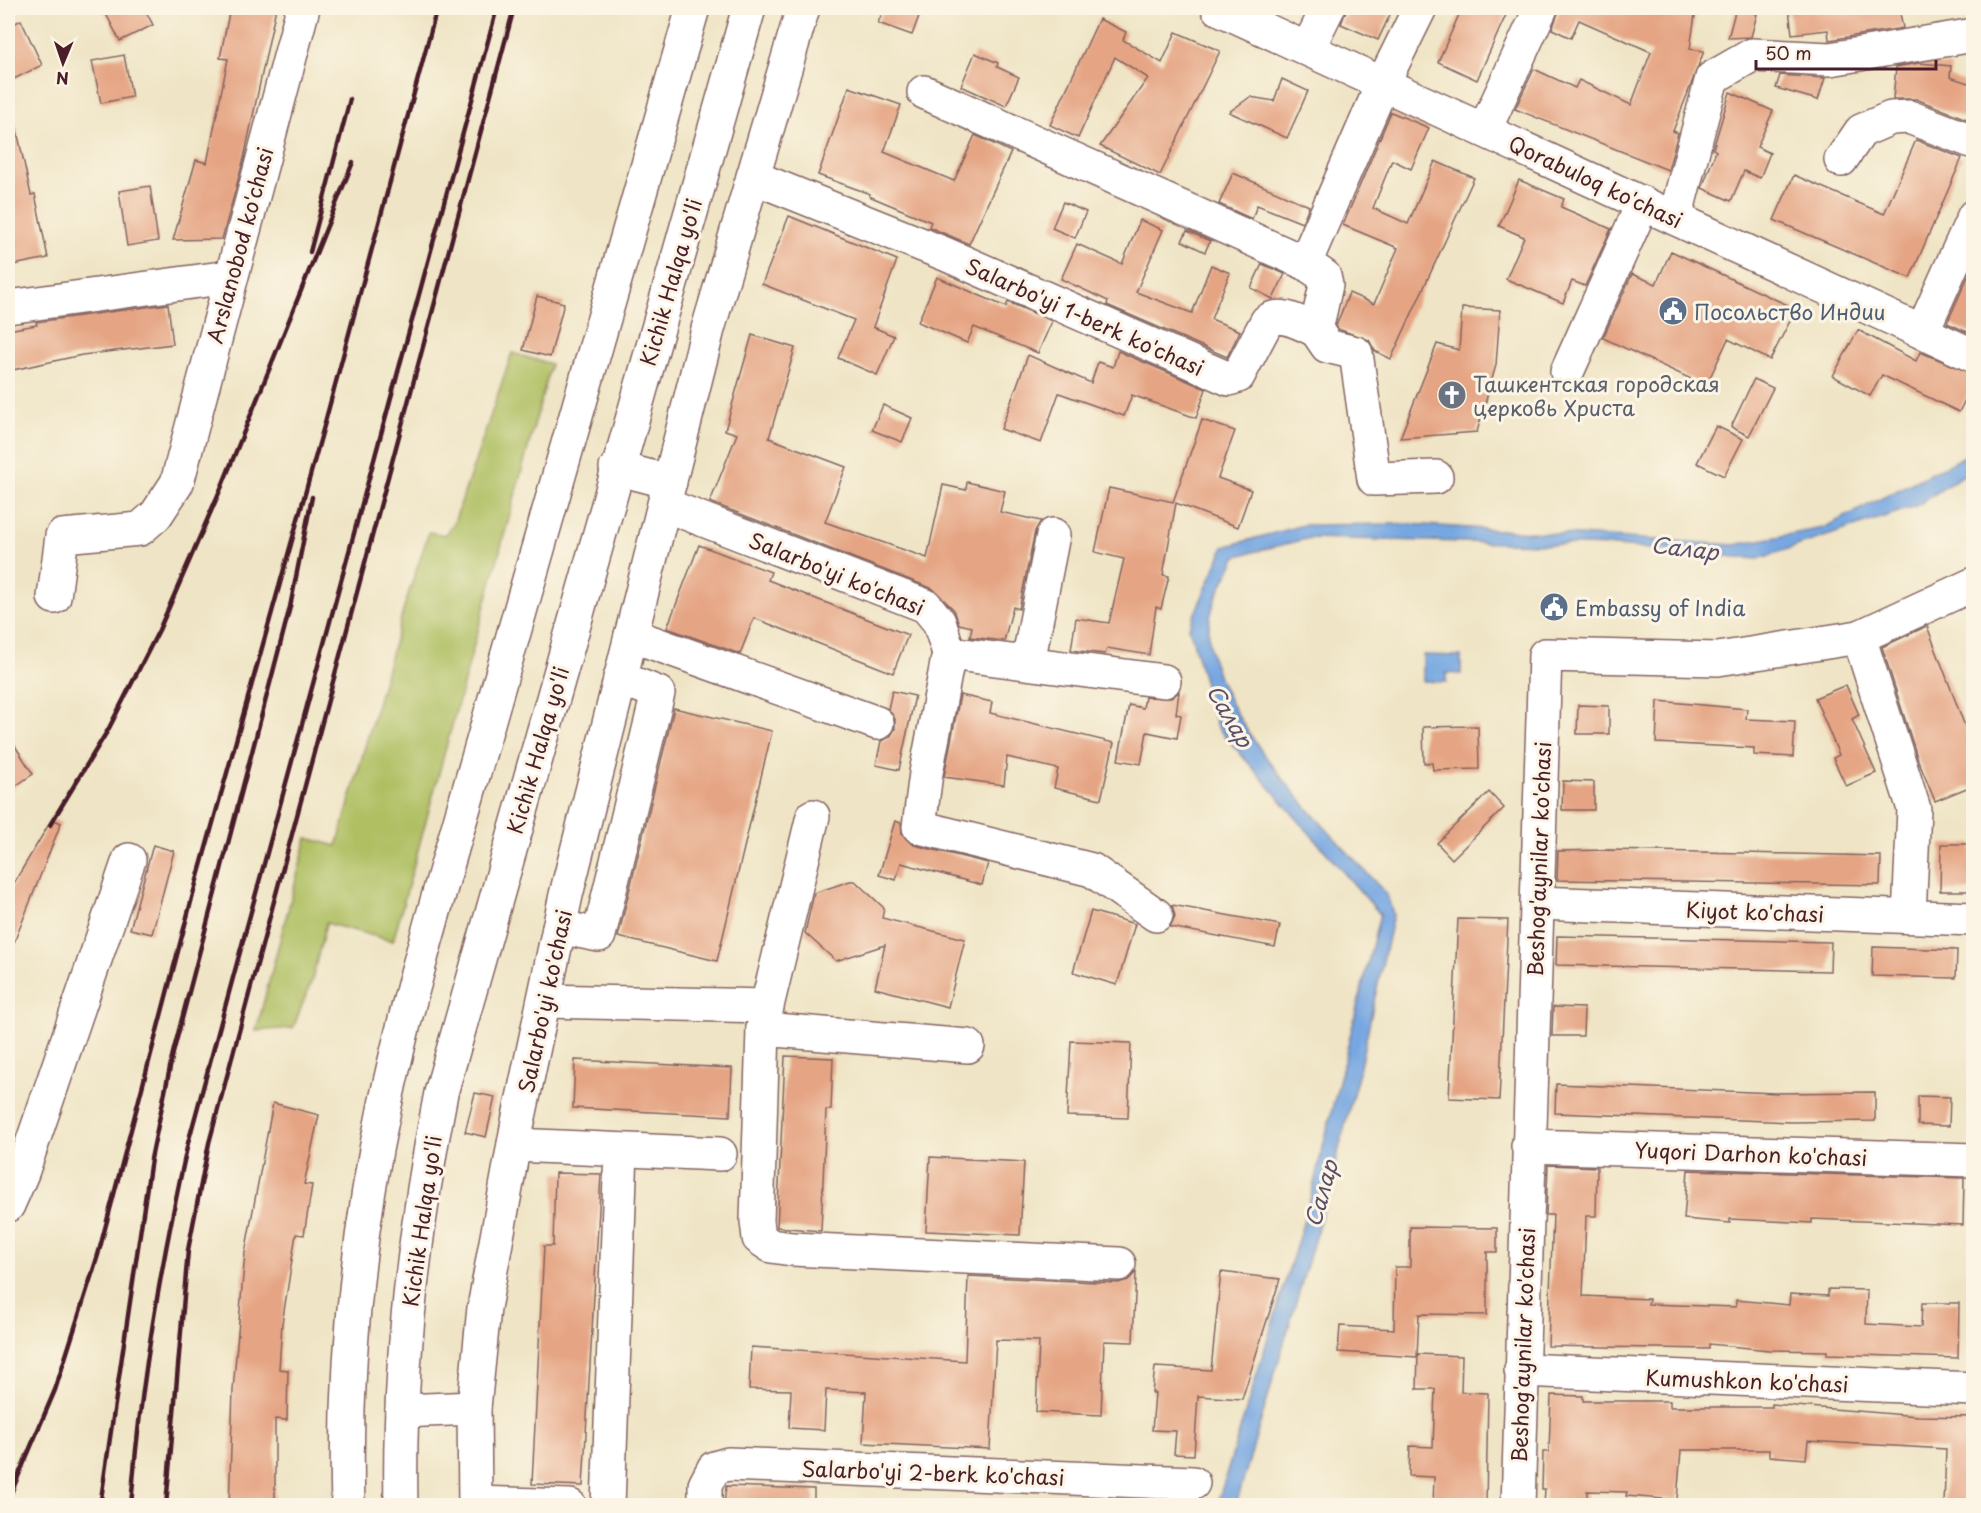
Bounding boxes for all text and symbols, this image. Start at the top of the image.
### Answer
north arrow [33,33,93,93]
scale bar [1756,33,1936,71]
text: 50 m [1765,39,1812,66]
text: N [56,67,69,91]
street label: Qorabuloq ko'chasi [1504,127,1688,235]
street label: Arslanobod ko'chasi [197,144,281,346]
street label: Kichik Halqa yo'li [631,195,709,369]
street label: Salarbo'yi 1-berk ko'chasi [961,249,1209,383]
public building icon: Посольство Индии [1657,295,1689,327]
place label: Посольство Индии [1694,295,1885,327]
place label: Ташкентская городская церковь Христа [1473,367,1720,423]
church icon: Ташкентская городская церковь Христа [1436,379,1468,411]
street label: Salarbo'yi ko'chasi [744,523,930,623]
water label: Салар [1649,526,1722,568]
public building icon: Embassy of India [1538,591,1570,623]
place label: Embassy of India [1575,591,1746,623]
street label: Kichik Halqa yo'li [498,663,576,837]
water label: Салар [1200,677,1263,754]
street label: Beshog'aynilar ko'chasi [1518,741,1558,977]
street label: Kiyot ko'chasi [1685,893,1825,929]
street label: Salarbo'yi ko'chasi [509,906,579,1096]
street label: Kichik Halqa yo'li [393,1133,449,1309]
street label: Yuqori Darhon ko'chasi [1634,1133,1868,1173]
water label: Салар [1295,1154,1346,1230]
street label: Beshog'aynilar ko'chasi [1502,1227,1542,1463]
street label: Kumushkon ko'chasi [1645,1360,1849,1400]
street label: Salarbo'yi 2-berk ko'chasi [801,1451,1065,1493]

